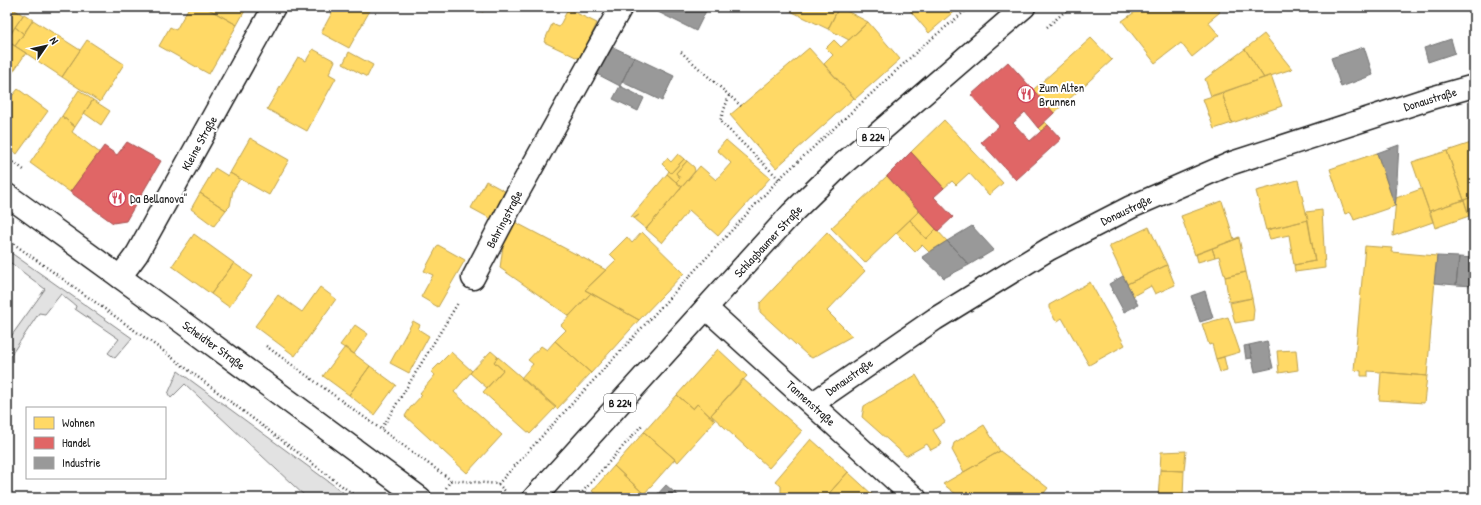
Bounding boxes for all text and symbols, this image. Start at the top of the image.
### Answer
north arrow [26,26,66,66]
text: N [47,34,62,47]
place label: Zum Alten Brunnen [1039,79,1084,110]
street label: Donaustraße [1401,83,1459,115]
restaurant icon: Zum Alten Brunnen [1016,84,1036,104]
street label: Kleine Straße [177,112,221,173]
road number: B 224 [857,128,889,146]
street label: Behringstraße [482,187,526,251]
restaurant icon: Da Bellanova" [107,188,127,208]
place label: Da Bellanova" [130,190,187,207]
street label: Donaustraße [1098,191,1155,229]
street label: Schlagbaumer Straße [730,201,806,281]
street label: Scheidter Straße [179,316,249,374]
street label: Donaustraße [822,354,876,400]
street label: Tannenstraße [783,376,839,430]
road number: B 224 [604,394,636,412]
legend [26,407,166,479]
text: Wohnen [62,414,95,431]
text: Handel [62,434,91,451]
text: Industrie [62,454,101,471]

